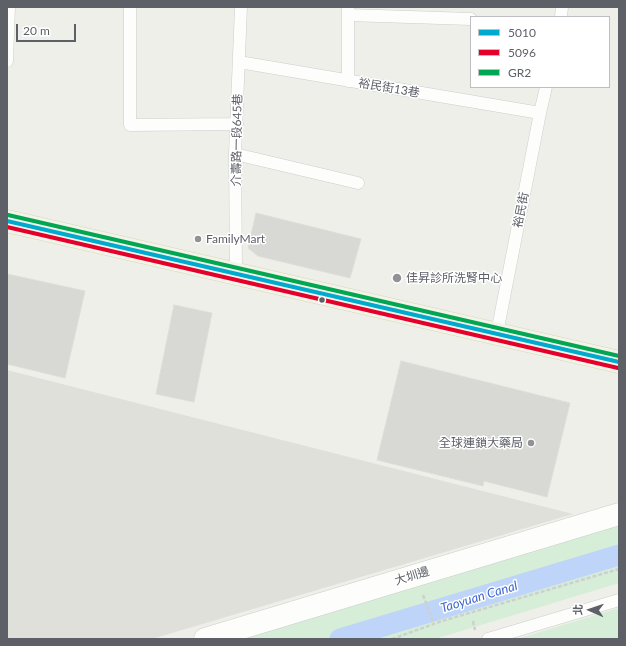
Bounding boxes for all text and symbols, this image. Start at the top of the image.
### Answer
scale bar [18,16,78,42]
legend [470,16,610,88]
text: 20 m [23,23,50,38]
text: 5010 [508,25,536,40]
text: 5096 [508,45,536,60]
text: GR2 [508,65,531,80]
street label: 裕民街13巷 [357,76,421,100]
street label: 介壽路一段645巷 [229,93,245,187]
street label: 裕民街 [510,191,532,229]
place label: FamilyMart [206,232,265,246]
marker: FamilyMart [193,234,203,244]
place label: 佳昇診所洗腎中心 [406,271,502,285]
marker: 佳昇診所洗腎中心 [391,272,403,284]
unlabelled marker [317,295,327,305]
place label: 全球連鎖大藥局 [439,436,523,450]
marker: 全球連鎖大藥局 [526,438,536,448]
street label: 大圳邊 [393,564,431,588]
water label: Taoyuan Canal [439,578,519,616]
north arrow [570,590,610,630]
text: 北 [571,604,584,615]

